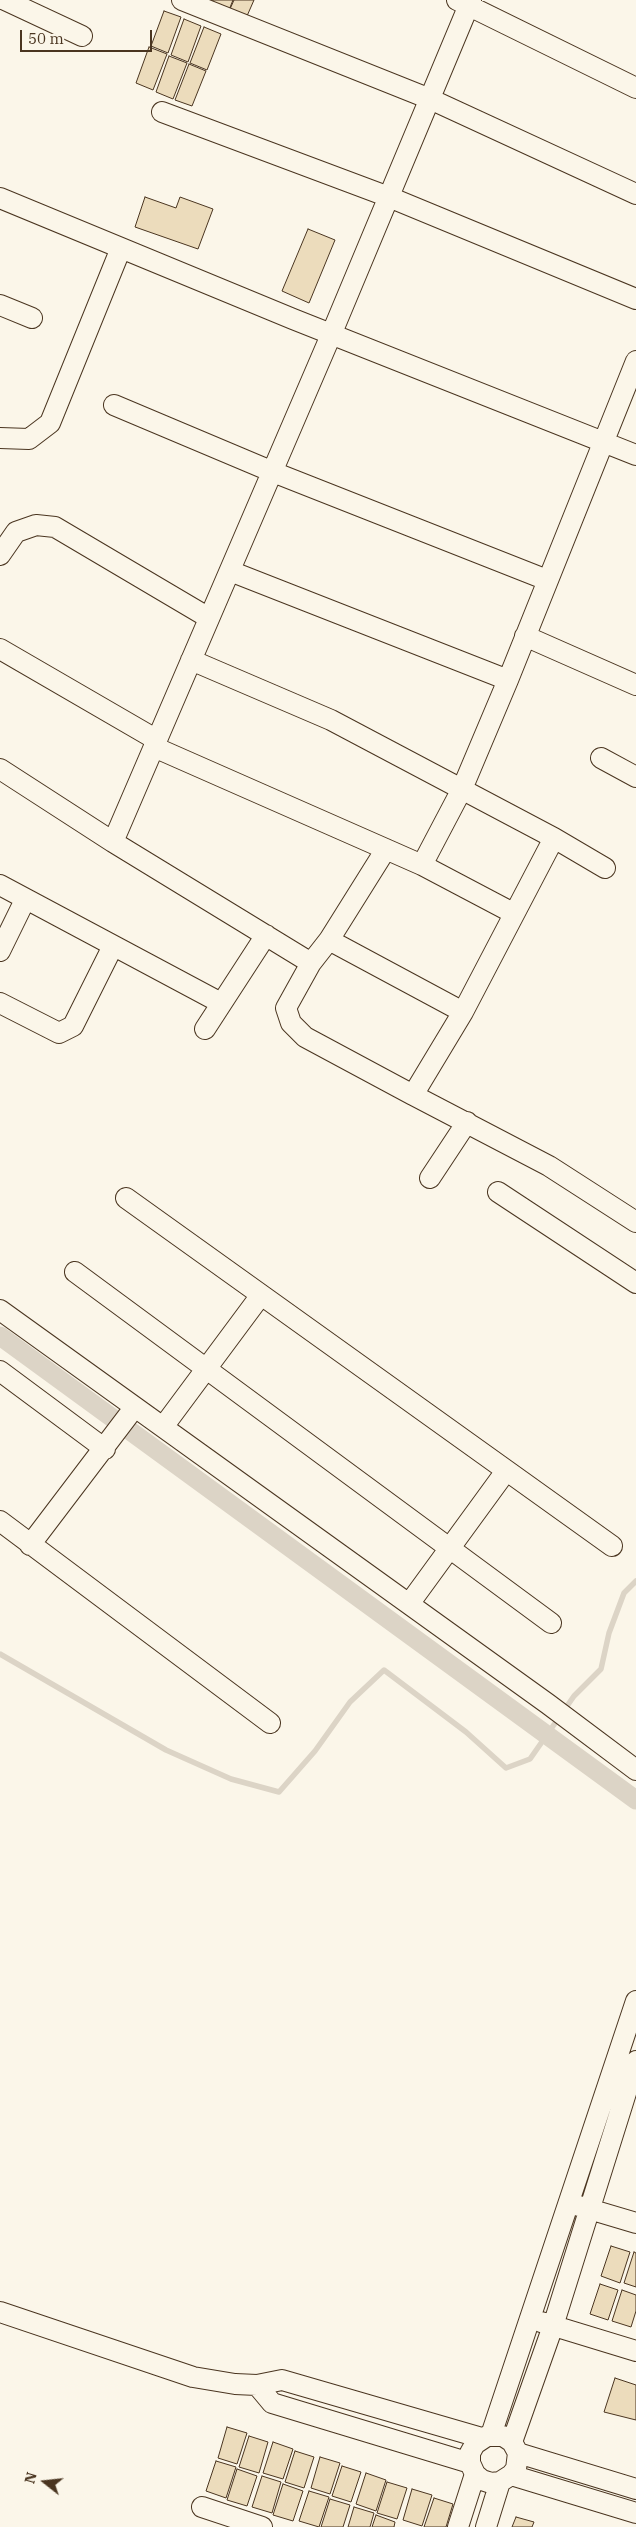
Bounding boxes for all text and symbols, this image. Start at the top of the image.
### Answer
scale bar [22,20,155,52]
text: 50 m [28,29,64,48]
north arrow [20,2457,70,2507]
text: N [20,2470,41,2486]

